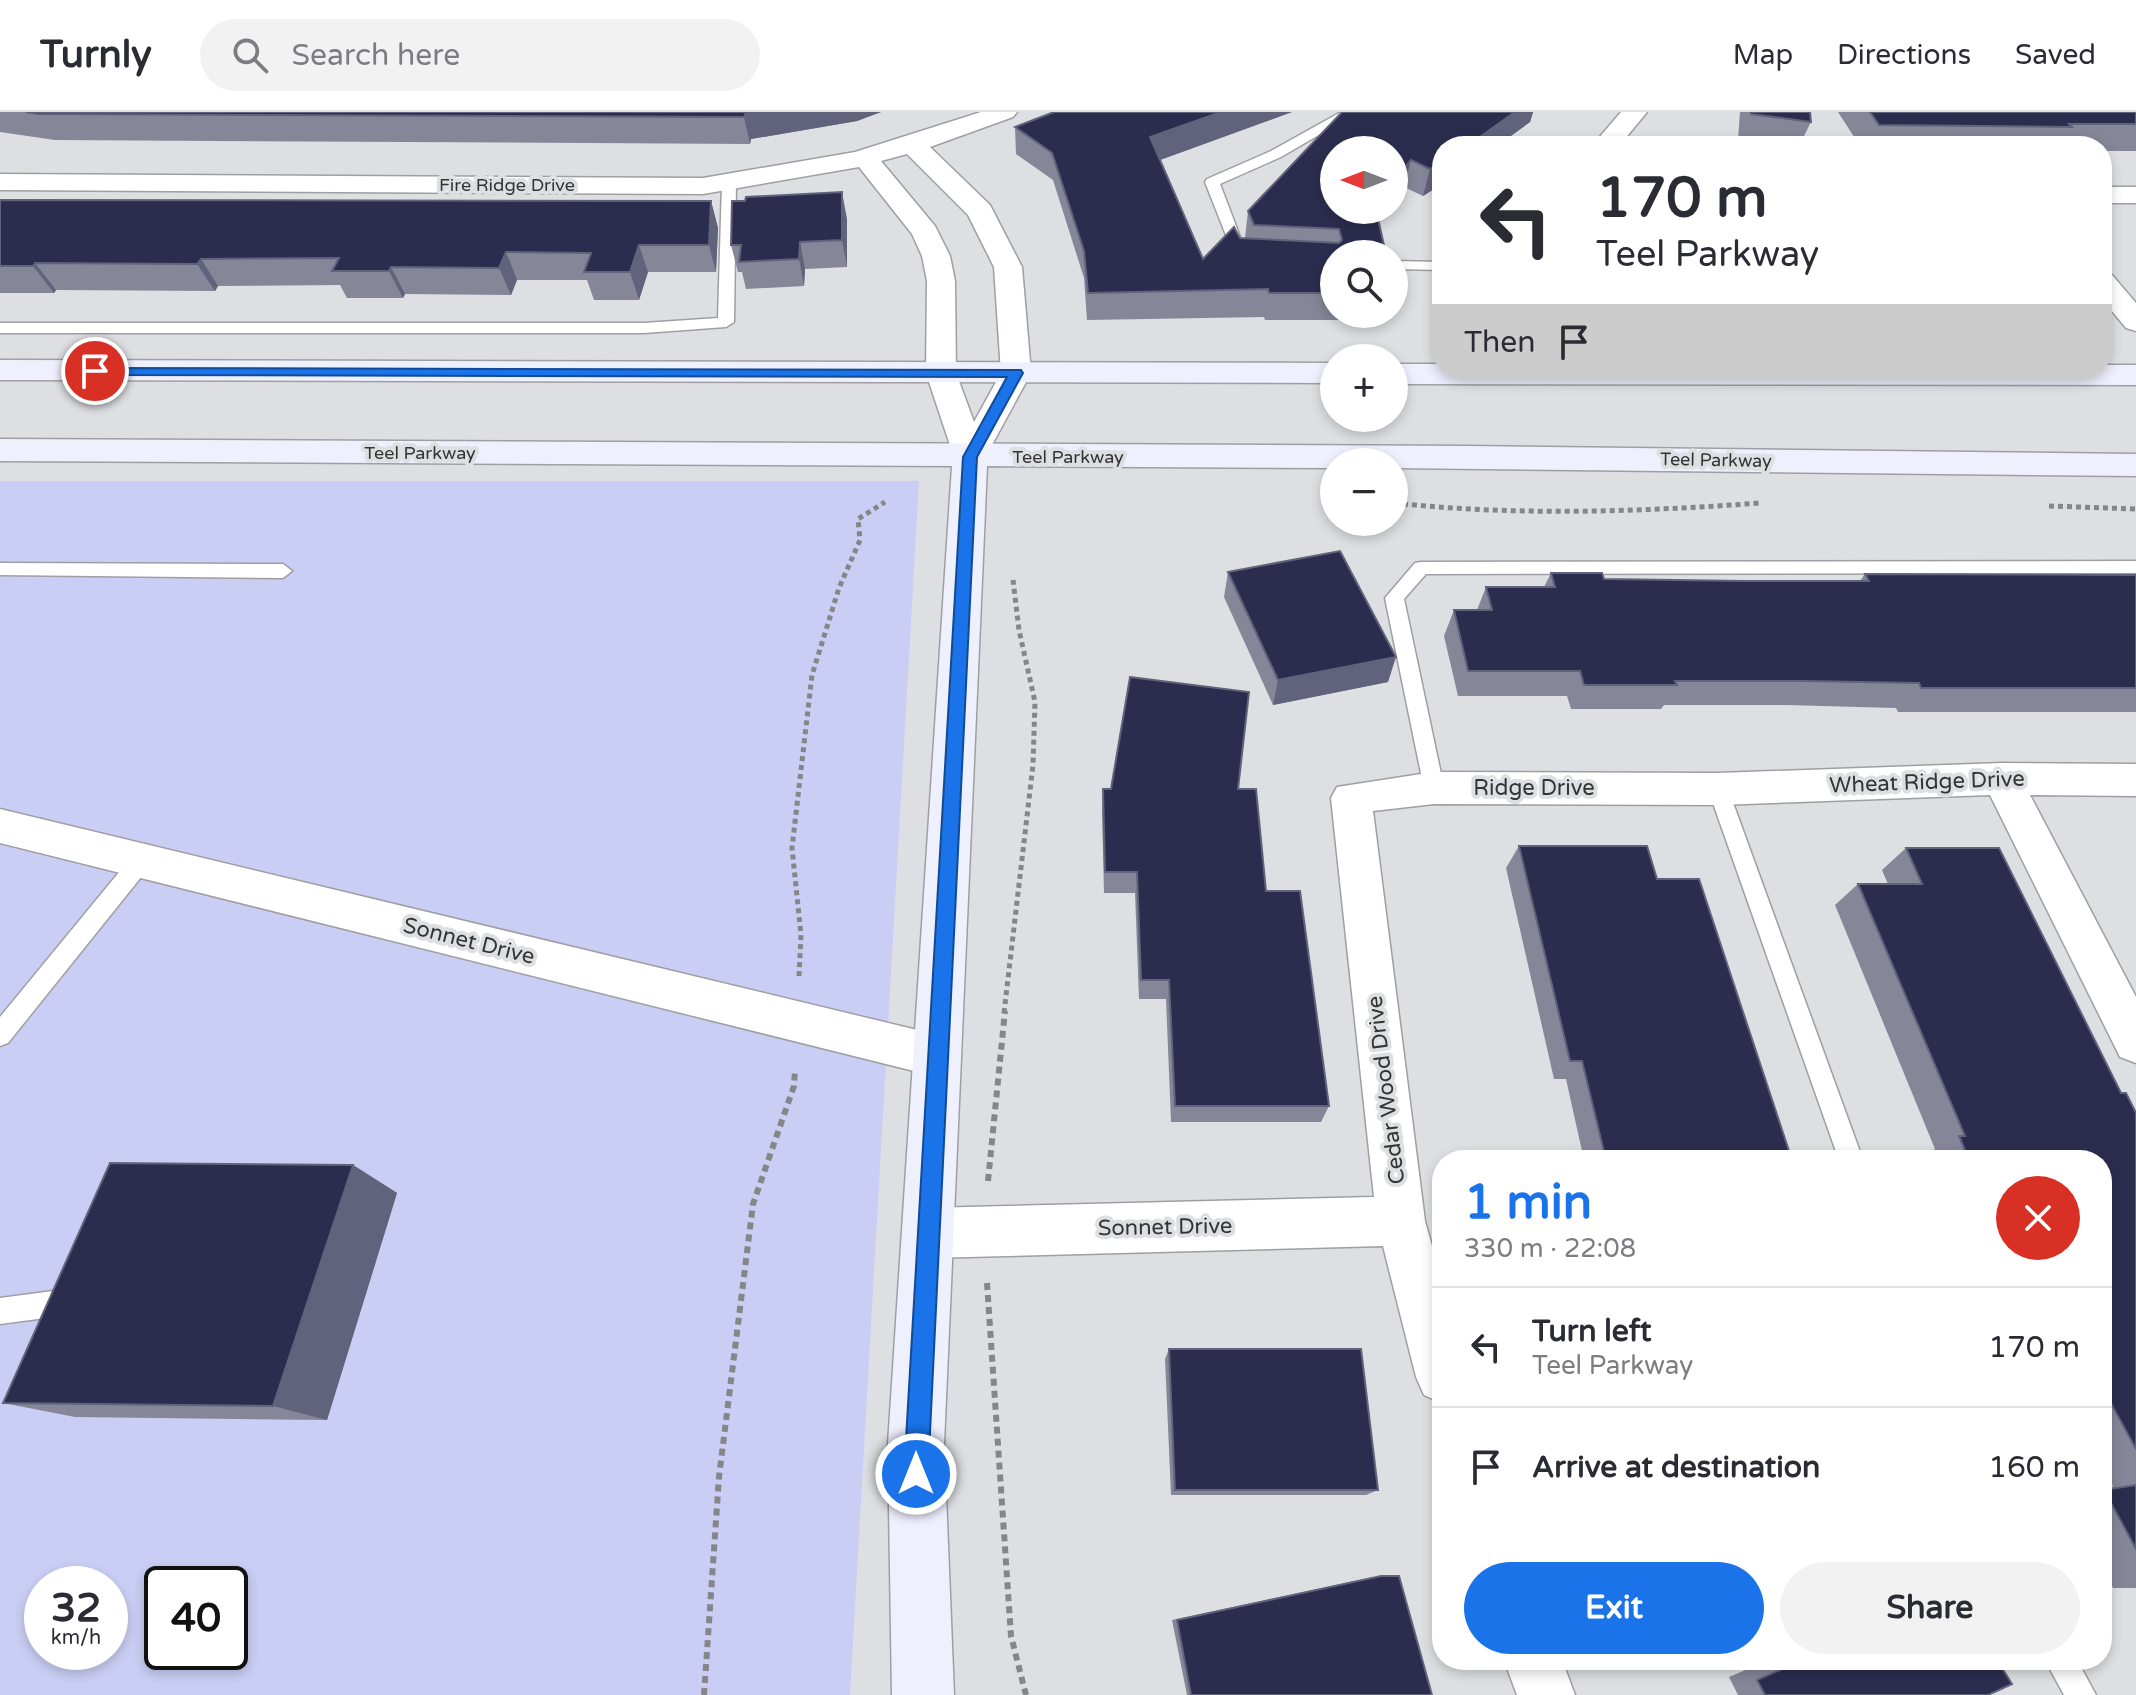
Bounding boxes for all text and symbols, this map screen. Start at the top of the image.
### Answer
search box [200,19,760,91]
text: Turnly [40,32,152,78]
icon: search [228,33,272,77]
text: Search here [292,37,460,74]
text: Map [1733,38,1793,72]
text: Directions [1837,38,1971,72]
text: Saved [2015,38,2096,72]
north arrow [1320,136,1408,224]
map controls [1320,136,1408,536]
text: 170 m [1596,165,1767,232]
icon: left [1464,168,1568,272]
street label: Fire Ridge Drive [439,174,575,196]
text: Teel Parkway [1596,233,1819,276]
button: search [1320,240,1408,328]
icon: arrive [1552,320,1596,364]
text: Then [1464,324,1536,361]
pin [61,337,129,405]
button: + [1320,344,1408,432]
icon: arrive [73,349,117,393]
street label: Teel Parkway [364,442,476,464]
street label: Teel Parkway [1012,446,1124,468]
button: − [1320,448,1408,536]
street label: Teel Parkway [1660,448,1772,472]
street label: Wheat Ridge Drive [1829,766,2025,798]
street label: Ridge Drive [1473,775,1595,801]
street label: Sonnet Drive [401,912,537,970]
street label: Cedar Wood Drive [1362,994,1410,1186]
text: 1 min [1464,1174,1592,1232]
button: close [1996,1176,2080,1260]
street label: Sonnet Drive [1098,1213,1232,1241]
text: 330 m · 22:08 [1464,1233,1636,1264]
text: Turn left [1532,1313,1651,1350]
icon: left [1464,1325,1508,1369]
text: 170 m [1988,1329,2080,1366]
text: Teel Parkway [1532,1350,1693,1381]
position arrow [874,1432,958,1516]
icon: arrive [1464,1445,1508,1489]
text: Arrive at destination [1532,1449,1820,1486]
text: 160 m [1988,1449,2080,1486]
button: Exit [1464,1562,1764,1654]
button: Share [1780,1562,2080,1654]
speed limit sign: 40 [144,1566,248,1670]
text: 32 [51,1584,101,1632]
text: km/h [51,1626,101,1650]

